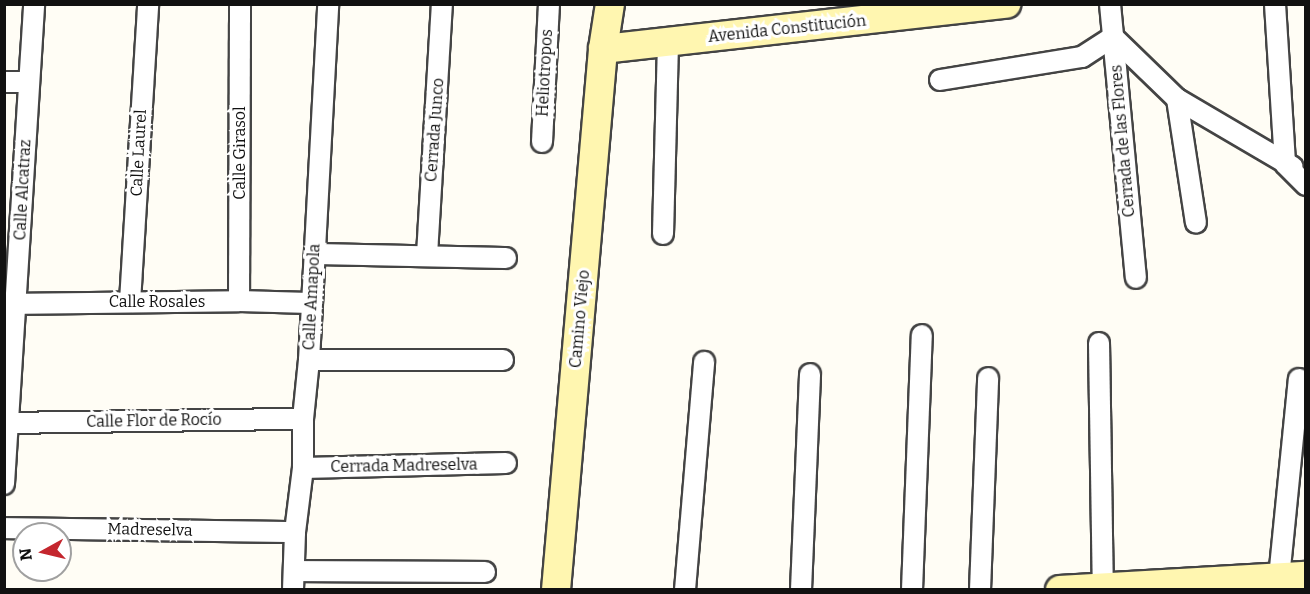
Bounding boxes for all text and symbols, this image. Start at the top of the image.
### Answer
street label: Avenida Constitución [707,11,867,47]
street label: Heliotropos [533,29,557,117]
street label: Cerrada de las Flores [1107,64,1139,218]
street label: Cerrada Junco [422,77,448,183]
street label: Calle Girasol [230,106,250,200]
street label: Calle Laurel [127,109,151,197]
street label: Calle Alcatraz [11,139,35,241]
street label: Calle Amapola [300,243,324,351]
street label: Camino Viejo [566,269,594,369]
street label: Calle Rosales [109,292,205,312]
street label: Calle Flor de Rocío [86,410,222,432]
street label: Cerrada Madreselva [330,455,478,477]
street label: Madreselva [107,520,193,540]
north arrow [12,522,72,582]
text: N [15,547,36,562]

